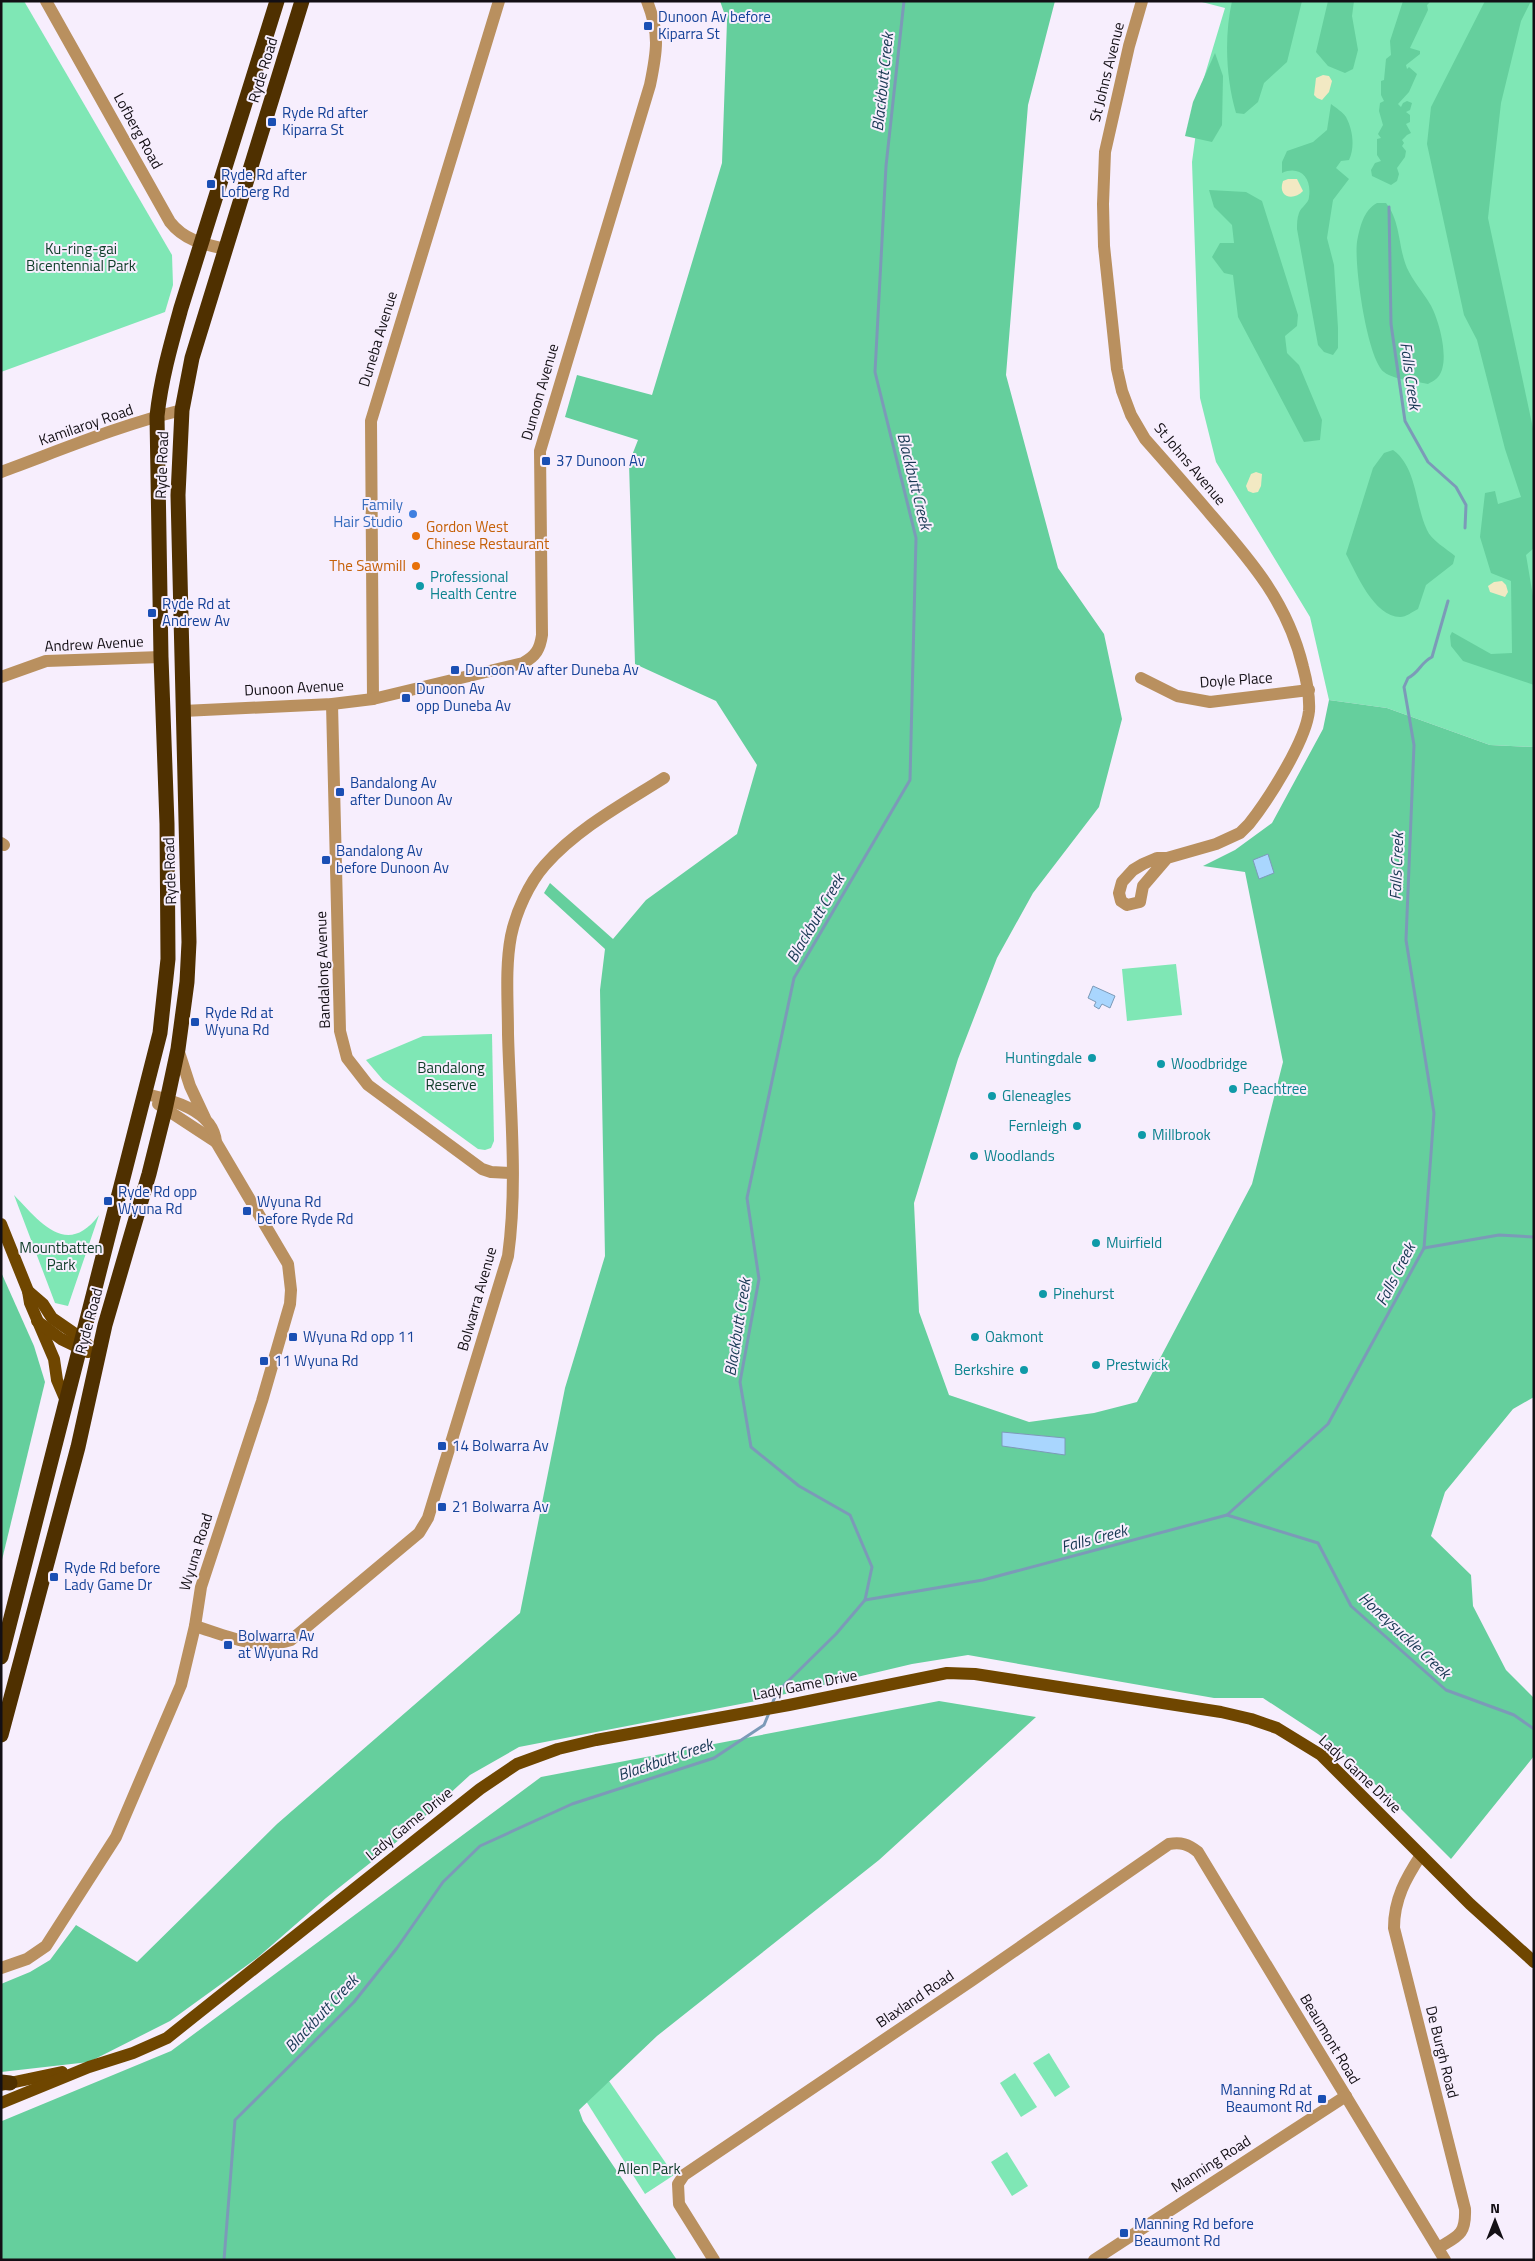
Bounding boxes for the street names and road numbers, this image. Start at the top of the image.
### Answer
street label: St Johns Avenue [1083,20,1130,124]
street label: Ryde Road [242,34,283,106]
street label: Lofberg Road [108,88,169,173]
street label: Duneba Avenue [352,288,403,390]
street label: Dunoon Avenue [515,341,564,443]
street label: Kamilaroy Road [35,398,136,451]
street label: St Johns Avenue [1149,417,1232,510]
street label: Ryde Road [149,431,174,499]
street label: Andrew Avenue [44,629,144,658]
street label: Doyle Place [1199,665,1273,694]
street label: Dunoon Avenue [244,673,344,702]
street label: Ryde Road [157,837,182,905]
street label: Bandalong Avenue [309,911,336,1029]
street label: Bolwarra Avenue [451,1244,502,1354]
street label: Ryde Road [69,1285,108,1357]
street label: Wyuna Road [173,1510,218,1593]
street label: Lady Game Drive [751,1663,859,1706]
street label: Lady Game Drive [1314,1729,1407,1818]
street label: Lady Game Drive [360,1781,457,1866]
street label: Blaxland Road [871,1964,958,2033]
street label: Beaumont Road [1294,1989,1367,2088]
street label: De Burgh Road [1420,2003,1465,2100]
street label: Manning Road [1166,2129,1255,2198]

